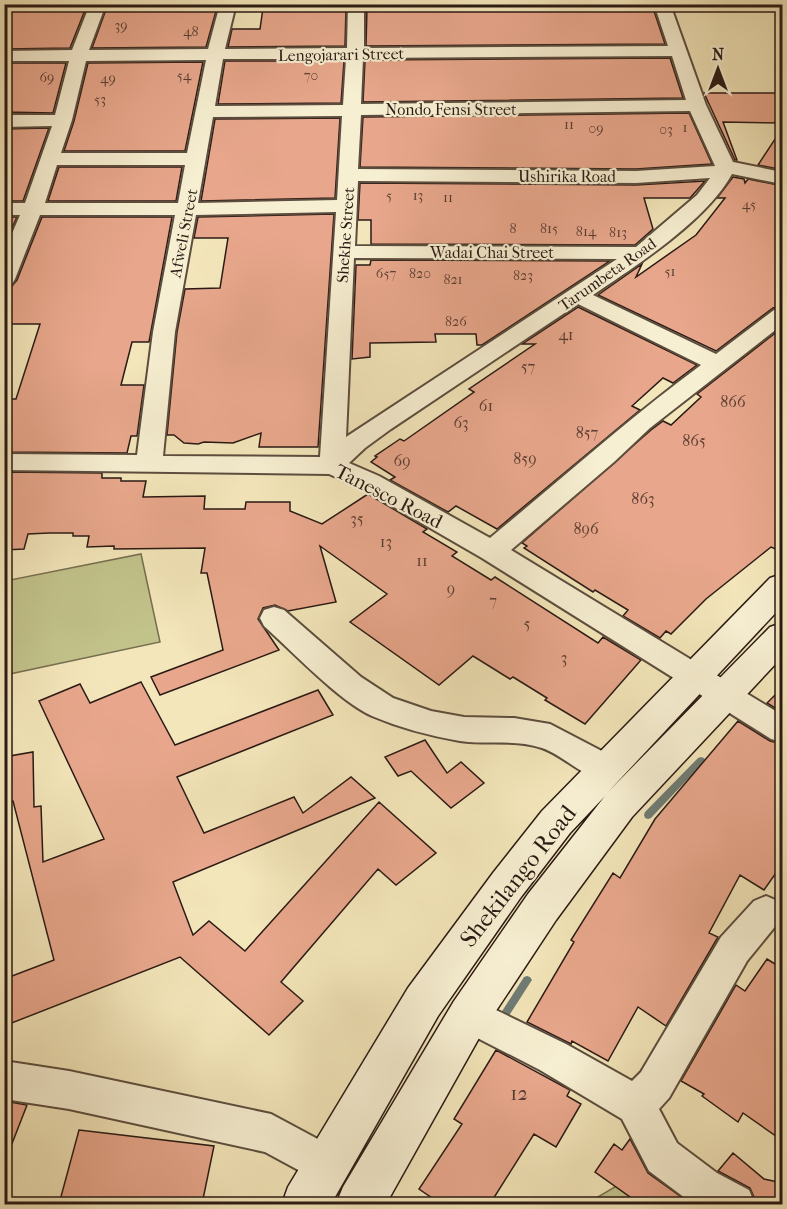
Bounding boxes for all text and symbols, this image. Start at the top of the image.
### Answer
house number: 39 [114,17,128,34]
house number: 48 [183,23,199,40]
north arrow [688,39,748,99]
street label: Lengojarari Street [278,44,405,65]
text: N [712,45,725,64]
house number: 54 [177,67,192,84]
house number: 70 [304,67,318,84]
house number: 69 [40,69,54,86]
house number: 49 [100,70,116,87]
house number: 53 [94,91,106,108]
street label: Nondo Fensi Street [385,100,517,119]
house number: 11 [564,116,574,133]
house number: 1 [683,119,688,136]
house number: 09 [588,120,604,137]
house number: 03 [659,121,673,138]
street label: Ushirika Road [518,167,616,186]
street label: Shekhe Street [333,186,358,283]
street label: Afweli Street [165,187,201,280]
house number: 5 [386,187,392,204]
house number: 13 [413,187,423,204]
house number: 11 [443,189,453,206]
house number: 45 [742,196,756,213]
house number: 8 [509,220,517,237]
house number: 815 [540,220,558,237]
house number: 814 [576,223,597,240]
house number: 813 [609,224,627,241]
street label: Tarumbeta Road [555,234,660,315]
street label: Wadai Chai Street [429,243,554,262]
house number: 51 [664,263,676,280]
house number: 657 [376,265,396,282]
house number: 820 [409,265,431,282]
house number: 823 [513,267,533,284]
house number: 821 [443,271,463,288]
house number: 826 [445,313,467,330]
house number: 41 [558,325,574,344]
house number: 57 [521,357,536,376]
house number: 866 [720,392,746,411]
house number: 61 [479,396,493,415]
house number: 63 [453,413,469,432]
house number: 857 [576,423,599,442]
house number: 865 [682,431,706,450]
house number: 859 [513,449,537,468]
house number: 69 [393,451,411,470]
street label: Tanesco Road [331,460,447,534]
house number: 863 [631,489,655,508]
house number: 35 [350,509,364,528]
house number: 896 [573,519,599,538]
house number: 13 [380,532,392,551]
house number: 11 [416,551,428,570]
house number: 9 [447,579,455,598]
house number: 7 [489,591,497,610]
house number: 5 [524,614,531,633]
house number: 3 [561,648,567,667]
street label: Shekilango Road [454,799,583,952]
house number: 12 [510,1082,528,1105]

